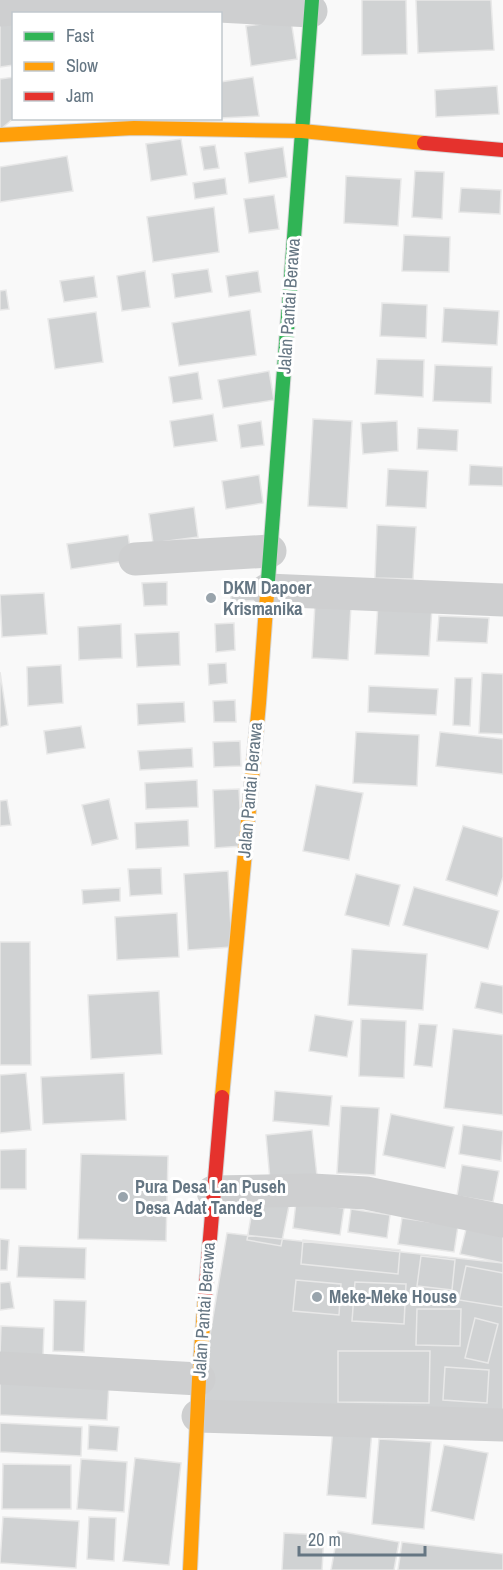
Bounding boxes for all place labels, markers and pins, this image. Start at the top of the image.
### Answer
place label: DKM Dapoer Krismanika [223,575,312,621]
marker: DKM Dapoer Krismanika [204,591,218,605]
place label: Pura Desa Lan Puseh Desa Adat Tandeg [135,1174,286,1220]
marker: Pura Desa Lan Puseh Desa Adat Tandeg [116,1190,130,1204]
place label: Meke-Meke House [329,1284,457,1309]
marker: Meke-Meke House [310,1290,324,1304]

